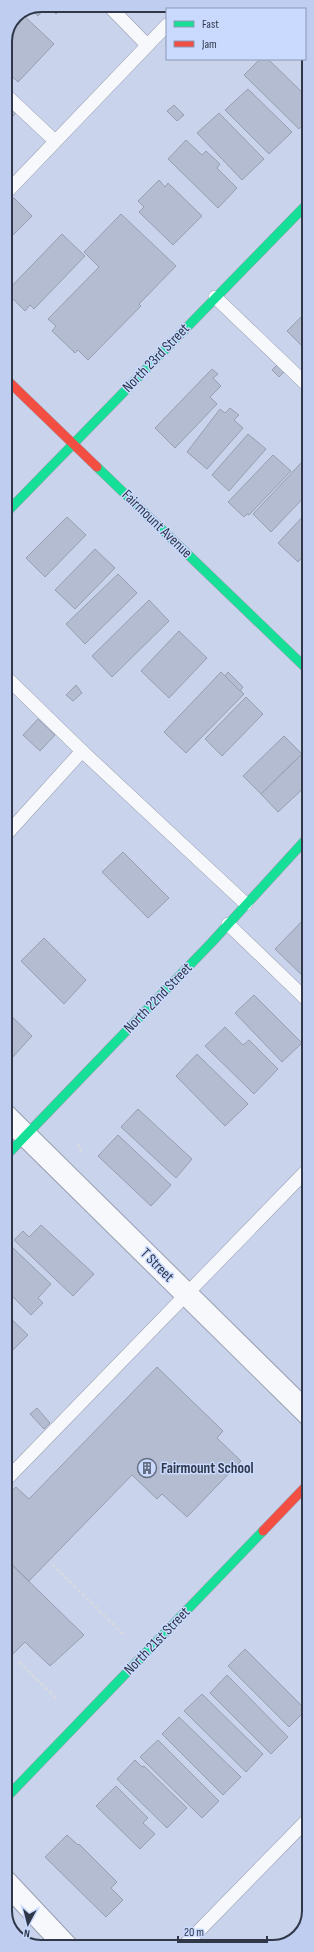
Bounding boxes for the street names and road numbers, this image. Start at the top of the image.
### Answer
street label: North 23rd Street [118,319,194,396]
street label: Fairmount Avenue [118,486,196,562]
street label: North 22nd Street [120,958,197,1037]
street label: T Street [136,1244,178,1286]
street label: North 21st Street [120,1603,194,1679]

